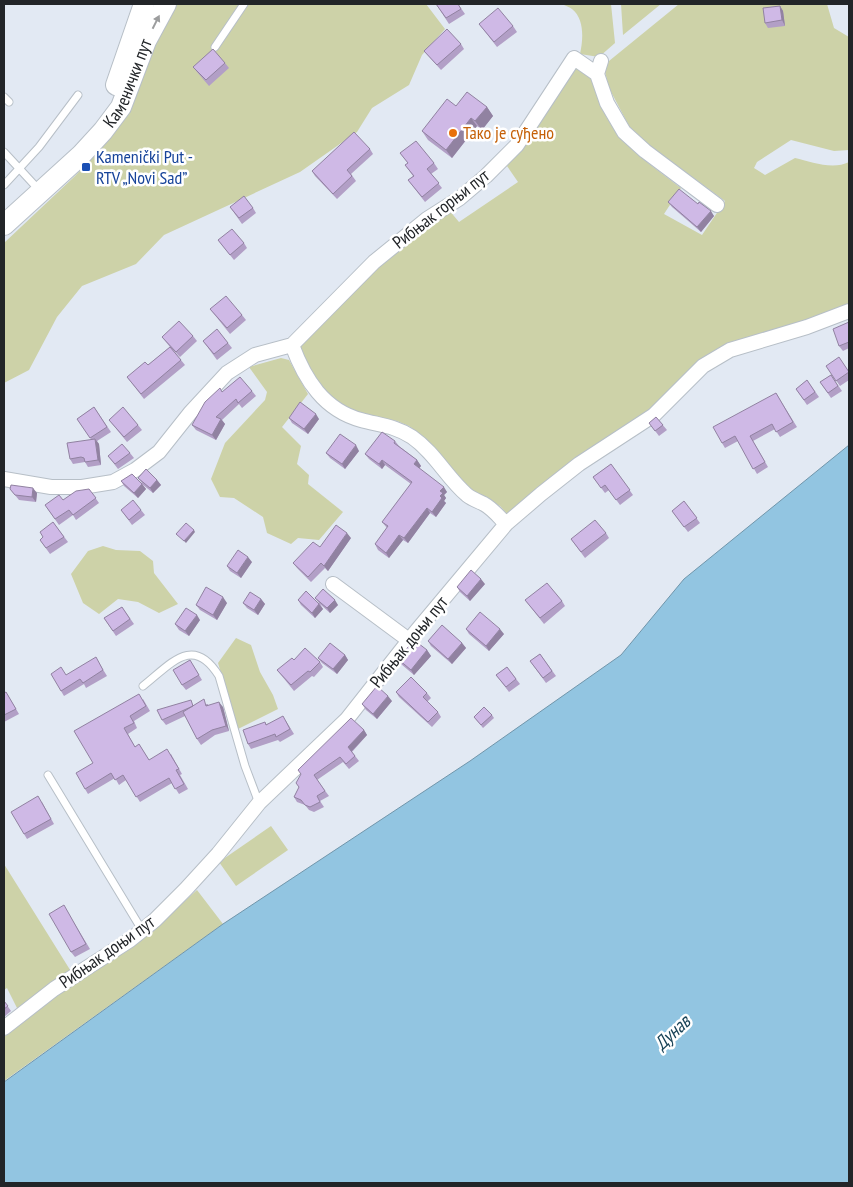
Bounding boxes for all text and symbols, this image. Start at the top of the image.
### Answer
one-way arrow [152,15,160,29]
street label: Каменички пут [98,35,157,132]
place label: Тако је суђено [463,121,554,144]
marker: Тако је суђено [447,127,459,139]
place label: Kamenički Put - RTV „Novi Sad” [96,145,193,189]
marker: Kamenički Put - RTV „Novi Sad” [80,161,92,173]
street label: Рибњак горњи пут [388,164,494,254]
street label: Рибњак доњи пут [365,591,453,692]
street label: Рибњак доњи пут [54,910,159,993]
water label: Дунав [648,1008,696,1055]

